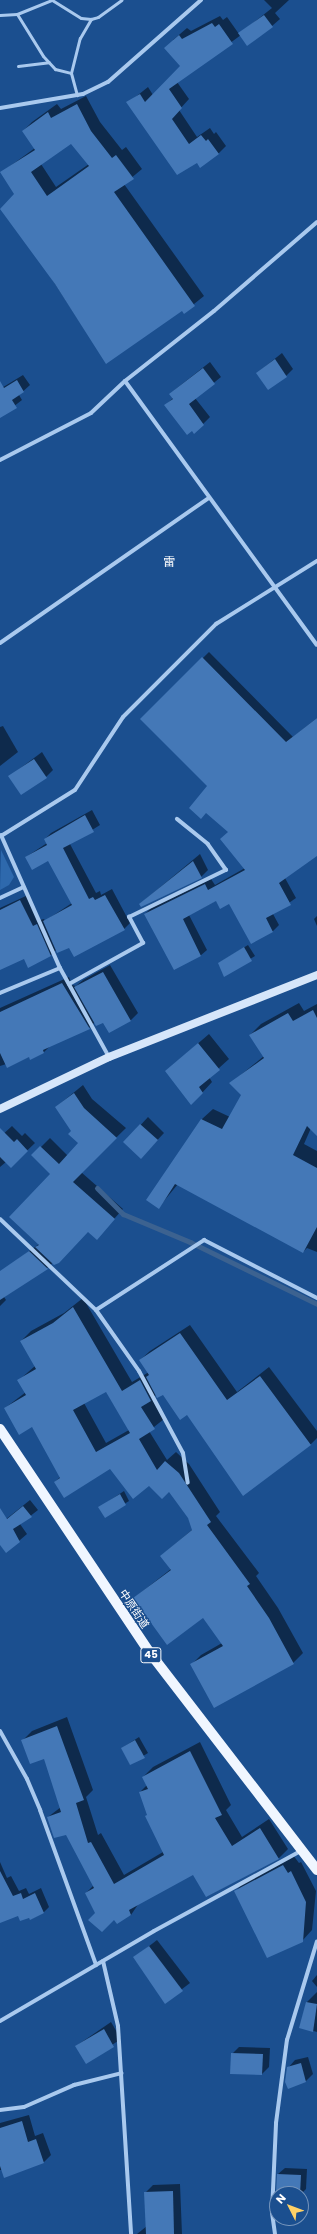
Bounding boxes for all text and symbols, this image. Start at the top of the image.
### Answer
district label: 雷 [163,555,175,569]
street label: 中原街道 [116,1587,152,1631]
road number: 45 [140,1647,162,1663]
north arrow [269,2186,309,2226]
text: N [272,2190,290,2207]

